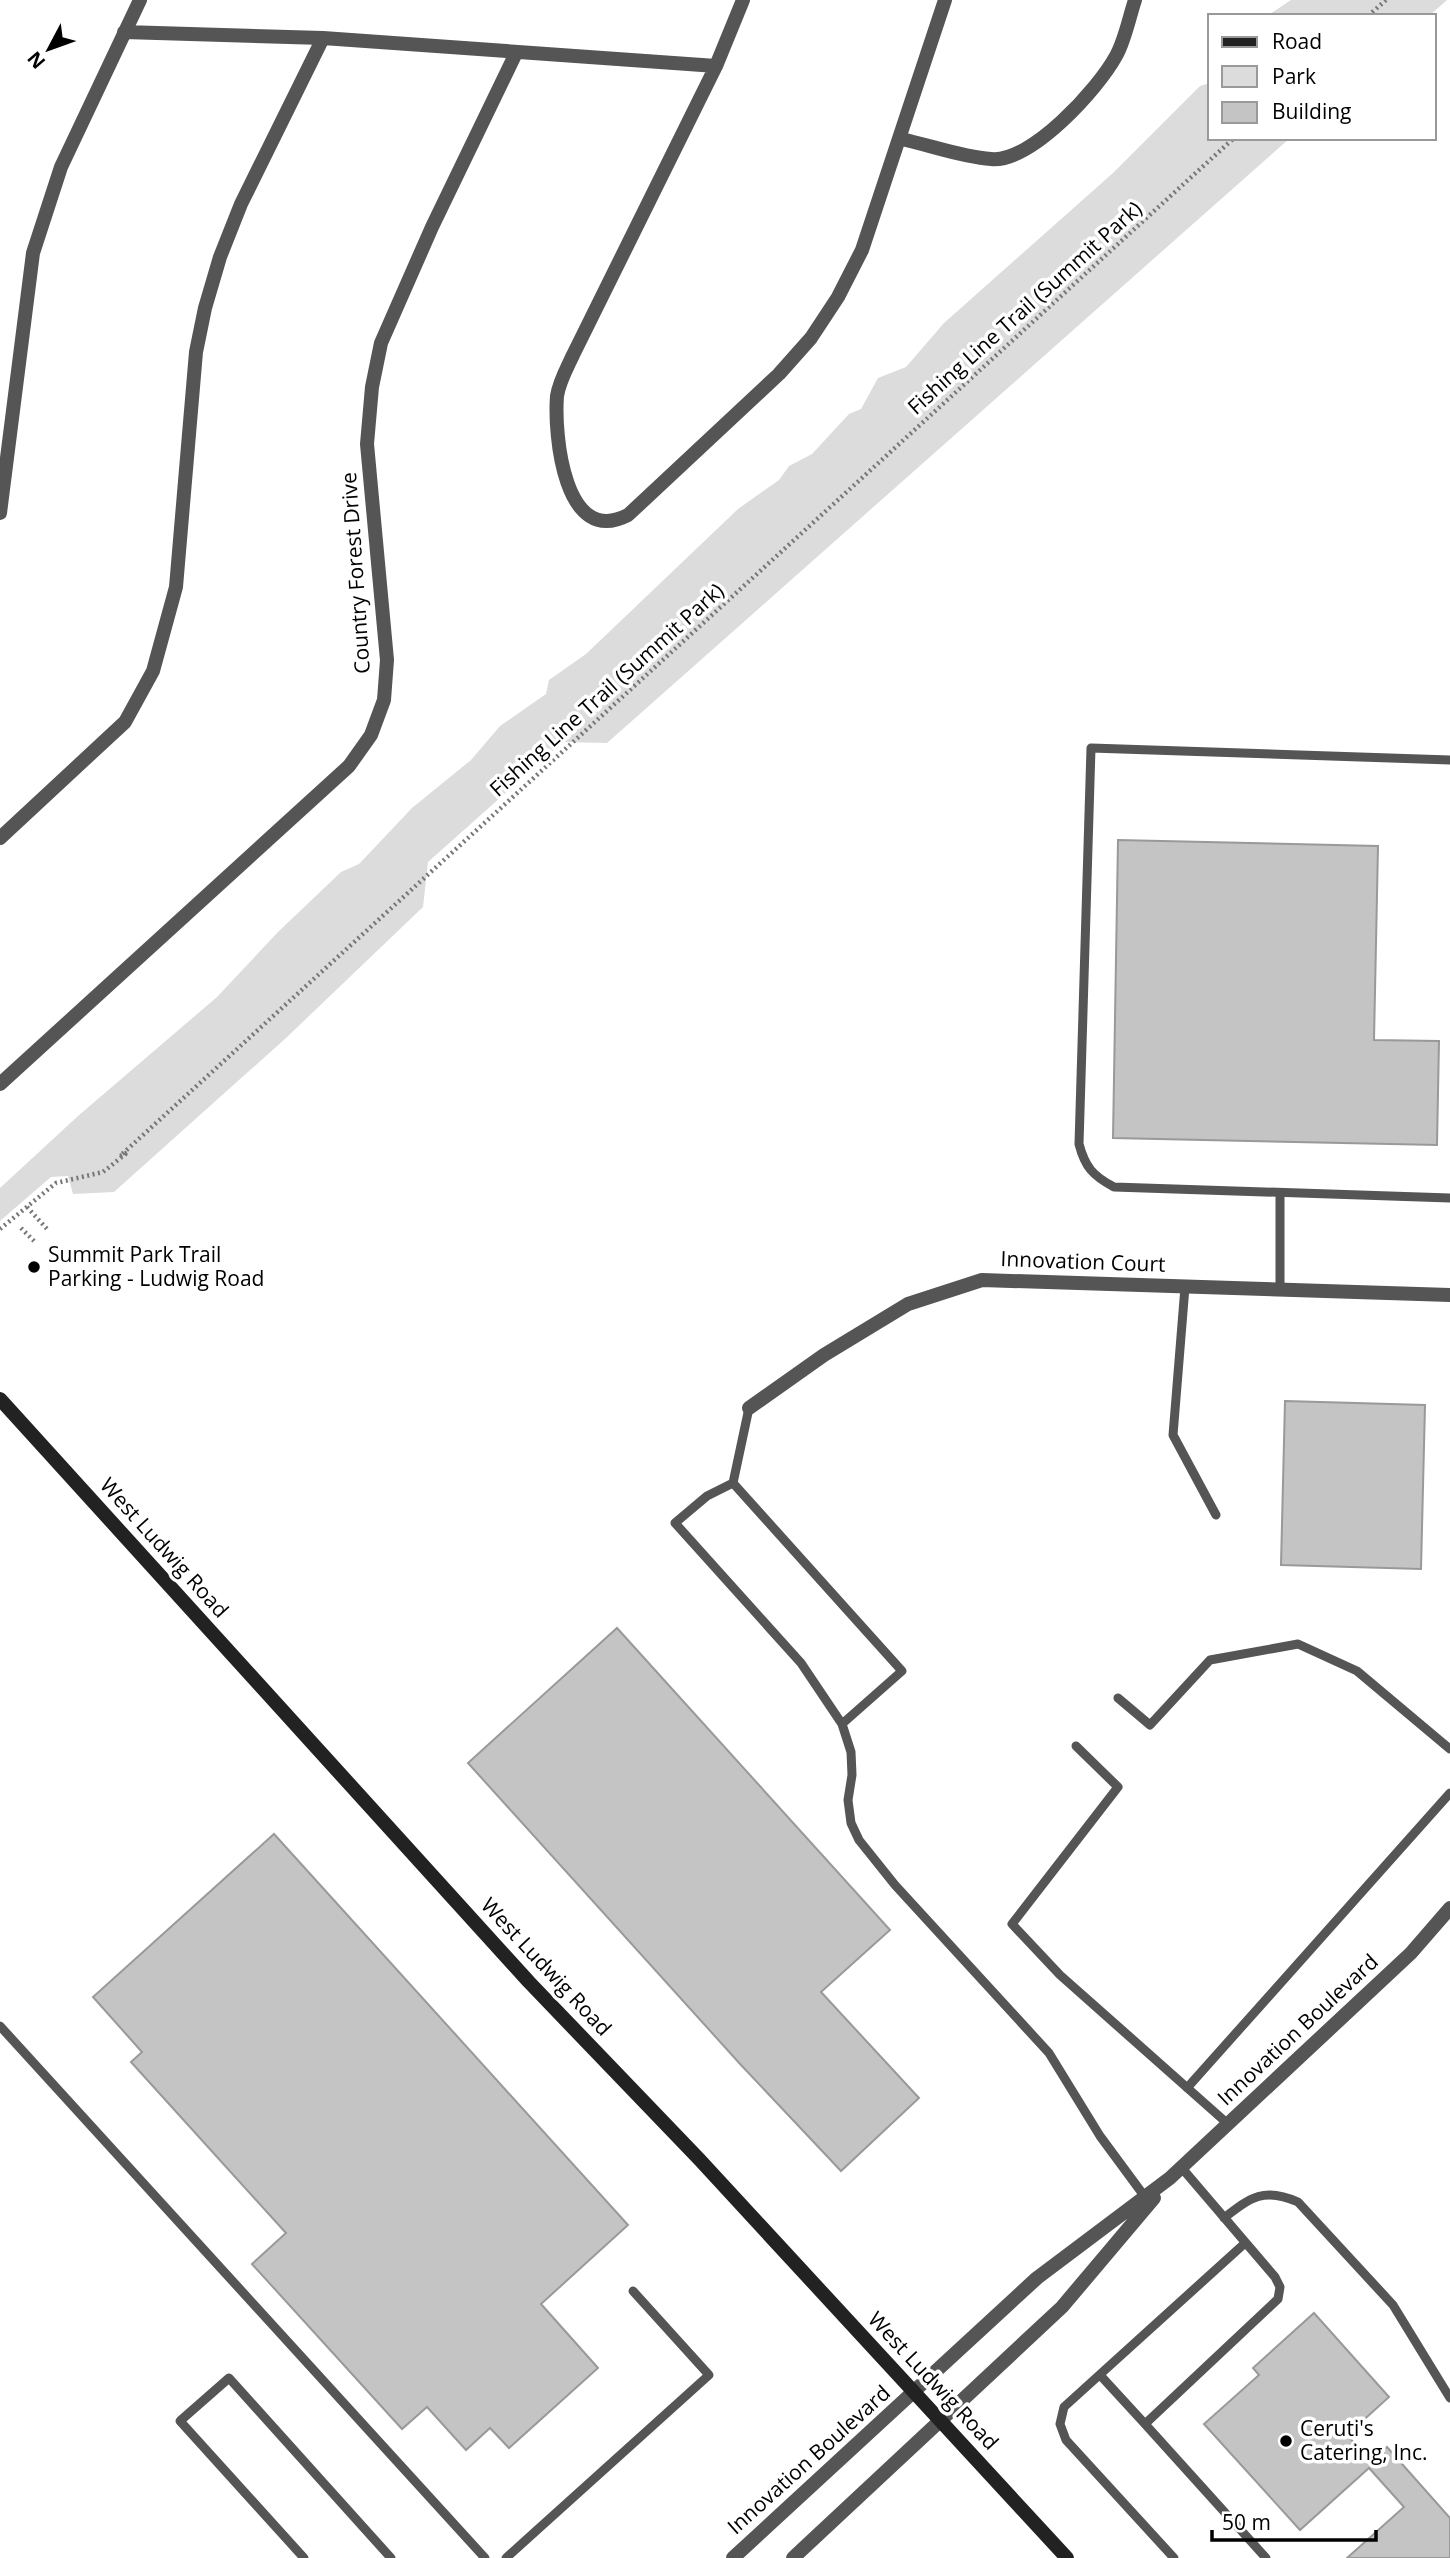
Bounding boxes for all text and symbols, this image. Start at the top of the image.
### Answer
north arrow [14,14,84,84]
legend [1208,14,1436,140]
text: Road [1272,27,1322,55]
text: N [21,46,51,75]
text: Park [1272,62,1316,90]
text: Building [1272,97,1351,125]
street label: Fishing Line Trail (Summit Park) [901,194,1147,420]
street label: Country Forest Drive [334,471,376,675]
street label: Fishing Line Trail (Summit Park) [483,576,729,802]
place label: Summit Park Trail Parking - Ludwig Road [48,1240,264,1292]
street label: Innovation Court [1000,1244,1166,1278]
marker: Summit Park Trail Parking - Ludwig Road [26,1259,42,1275]
street label: West Ludwig Road [94,1471,235,1623]
street label: West Ludwig Road [475,1891,618,2041]
street label: Innovation Boulevard [1211,1947,1384,2111]
street label: West Ludwig Road [862,2305,1005,2455]
street label: Innovation Boulevard [721,2379,896,2540]
place label: Ceruti's Catering, Inc. [1300,2414,1428,2466]
marker: Ceruti's Catering, Inc. [1278,2433,1294,2449]
scale bar [1212,2498,1376,2542]
text: 50 m [1222,2508,1271,2536]

